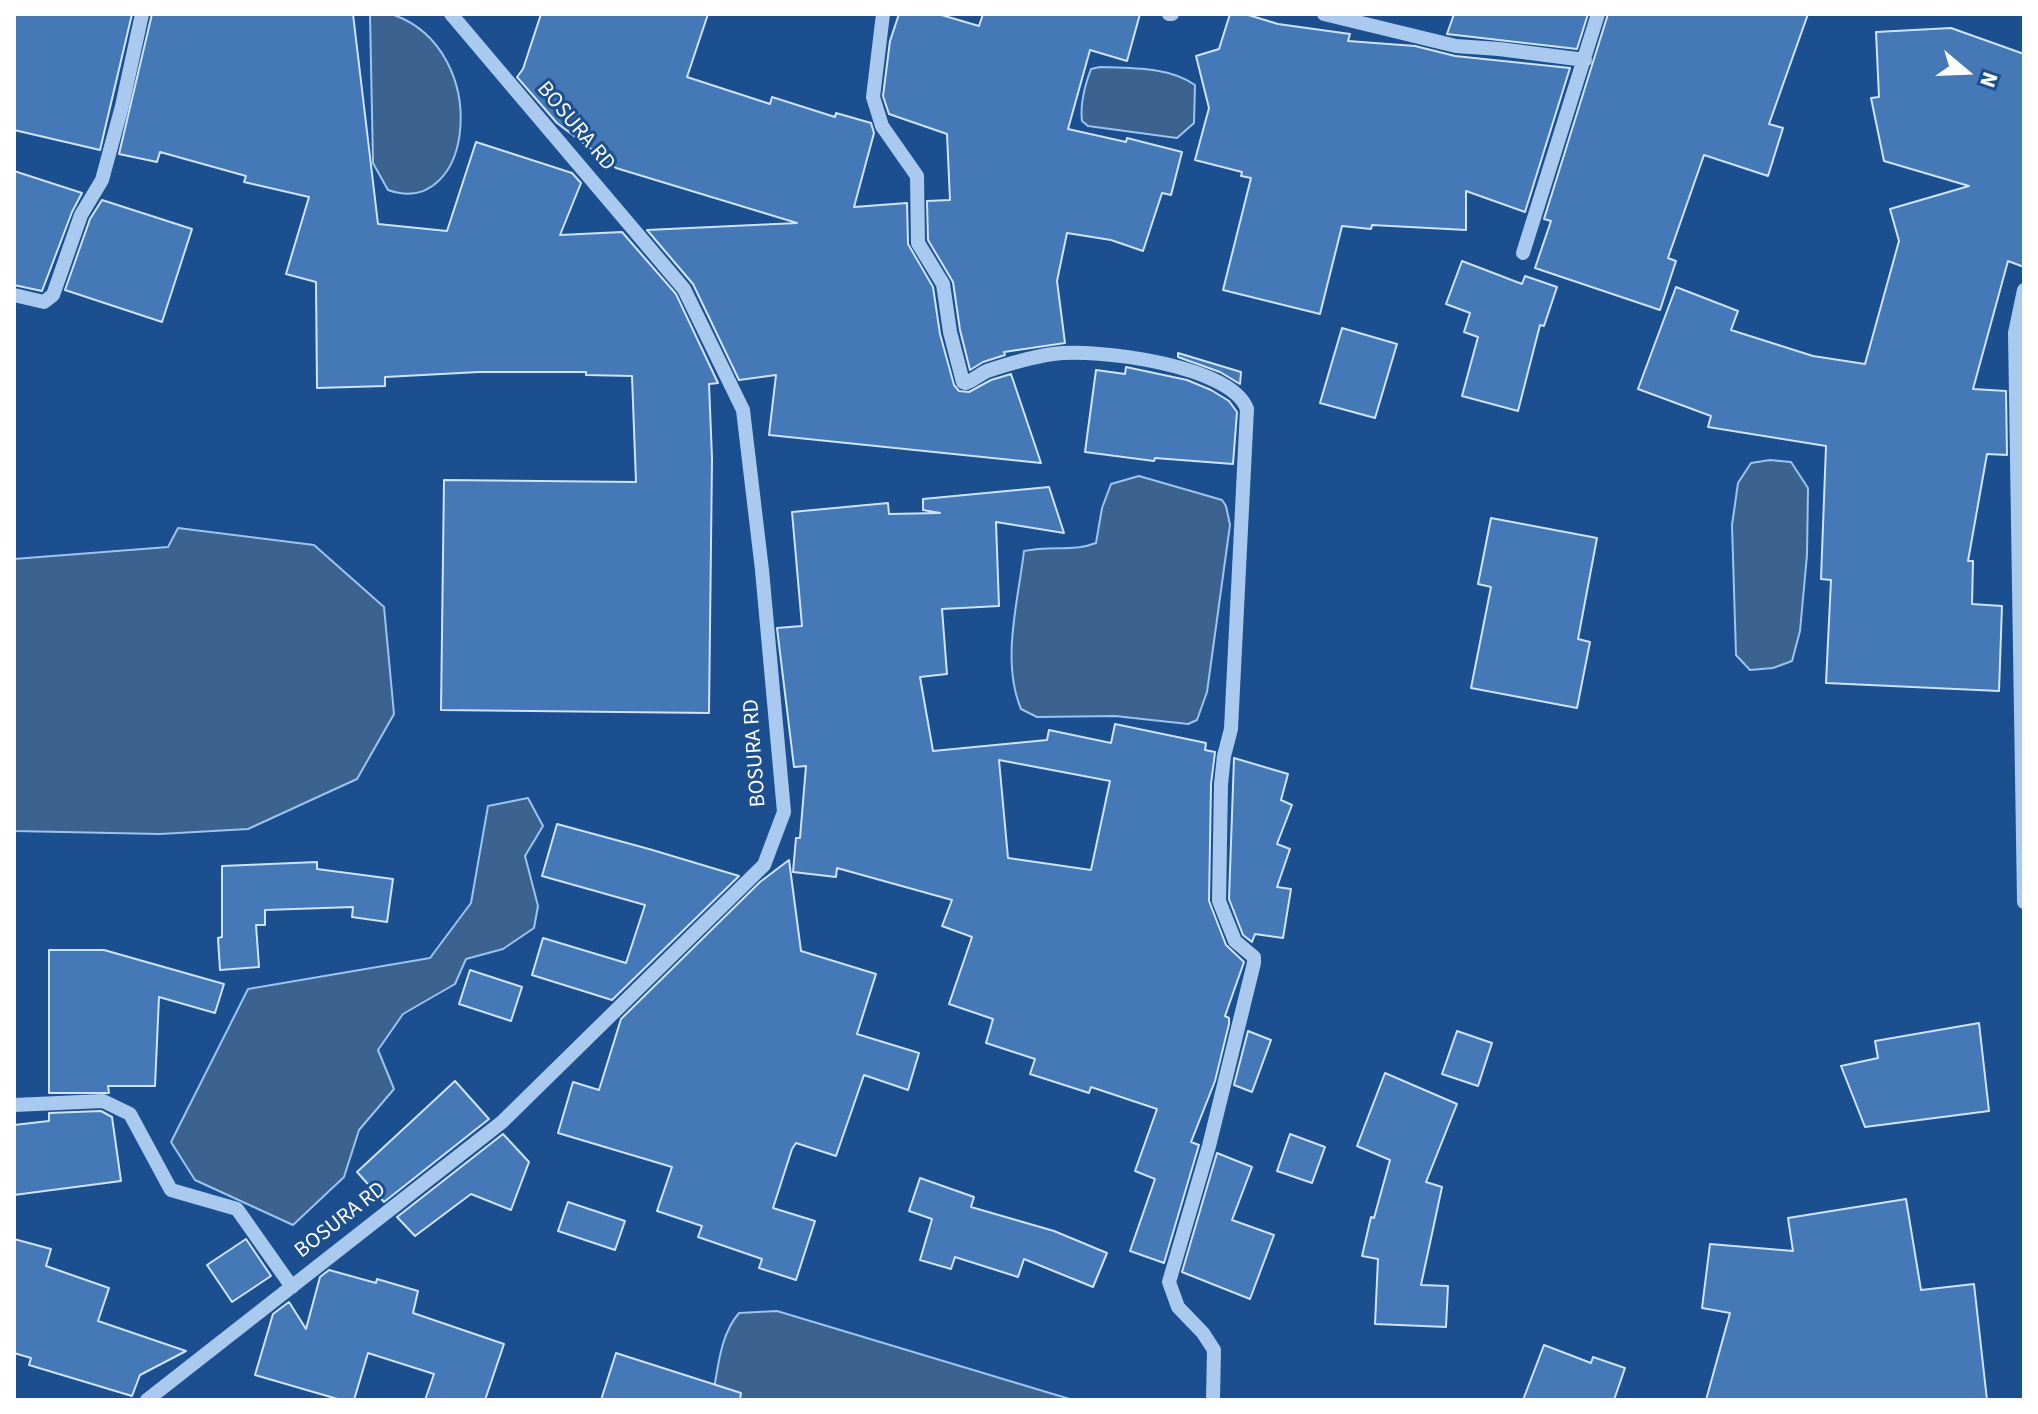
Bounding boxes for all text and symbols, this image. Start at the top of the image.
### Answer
north arrow [1926,32,2006,112]
text: N [1971,68,2006,92]
street label: BOSURA RD [530,77,620,177]
street label: BOSURA RD [739,698,773,808]
street label: BOSURA RD [290,1177,392,1265]

